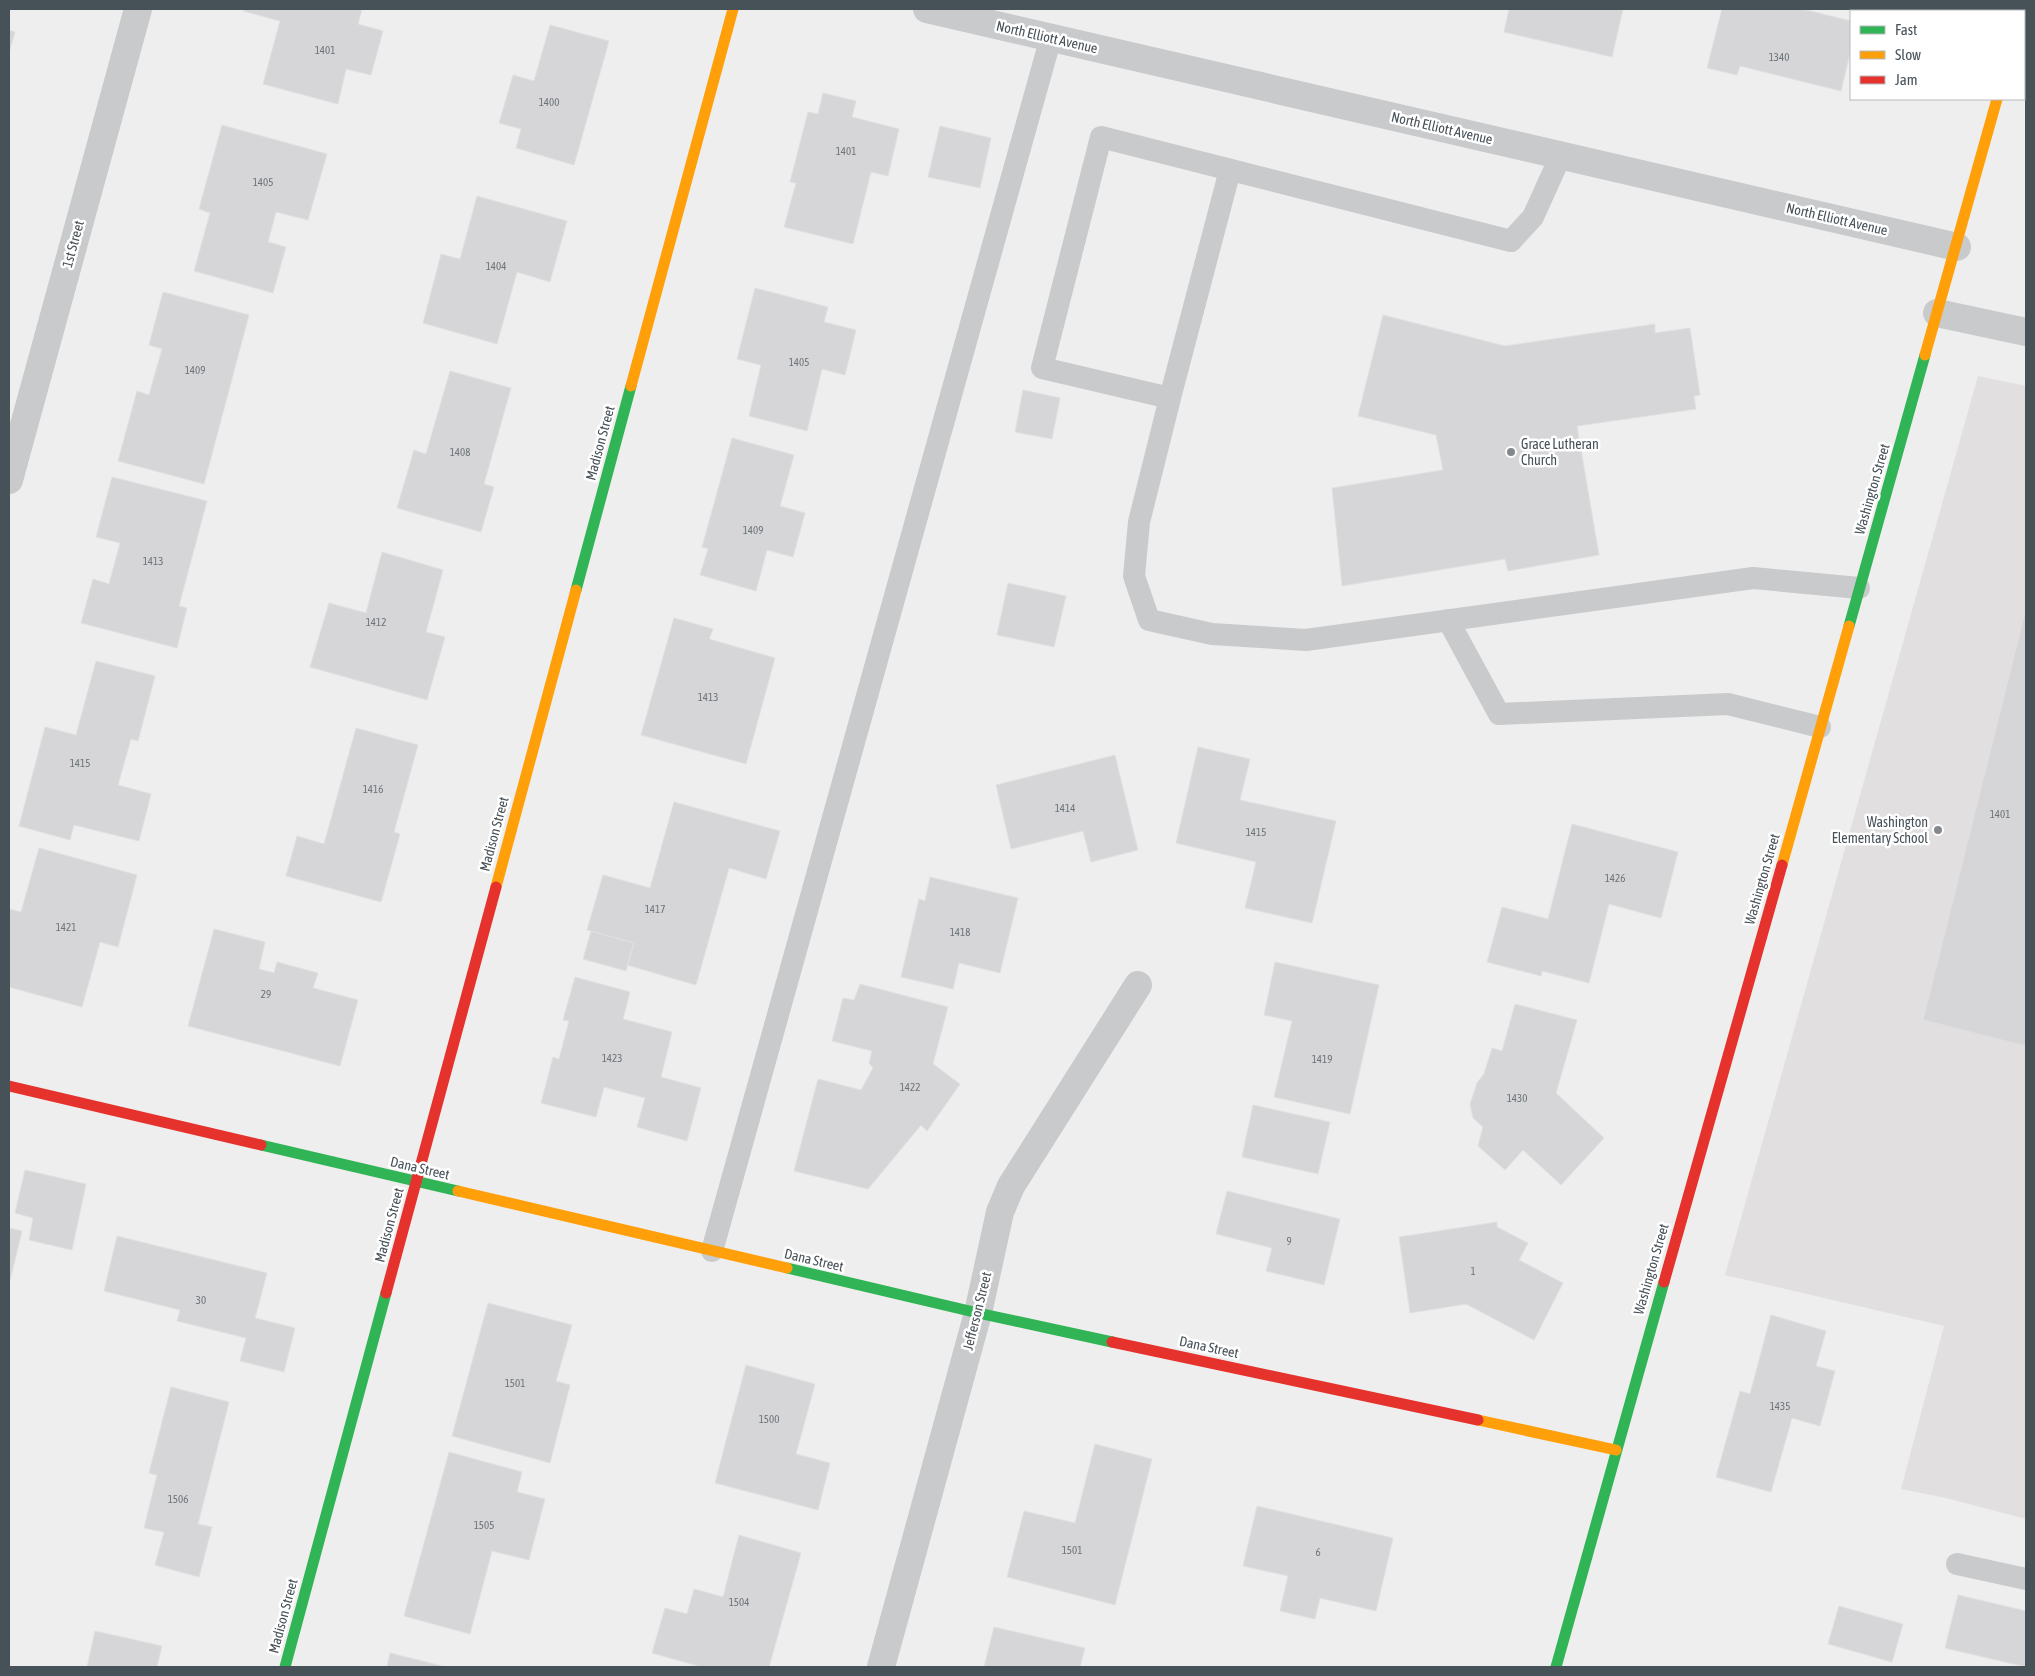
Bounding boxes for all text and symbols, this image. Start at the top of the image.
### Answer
legend [1850,10,2025,100]
street label: North Elliott Avenue [995,18,1099,56]
text: Fast [1895,21,1917,38]
house number: 1401 [315,44,335,56]
text: Slow [1895,46,1921,63]
house number: 1340 [1769,51,1789,63]
text: Jam [1895,71,1918,88]
house number: 1400 [539,96,559,108]
street label: North Elliott Avenue [1390,109,1494,147]
house number: 1401 [836,145,856,157]
house number: 1405 [253,176,273,188]
street label: North Elliott Avenue [1785,200,1889,238]
street label: 1st Street [59,219,87,269]
house number: 1404 [486,260,506,272]
house number: 1405 [789,356,809,368]
house number: 1409 [185,364,205,376]
street label: Madison Street [582,404,618,482]
place label: Grace Lutheran Church [1521,436,1599,468]
street label: Washington Street [1851,442,1893,536]
house number: 1408 [450,446,470,458]
marker: Grace Lutheran Church [1505,446,1517,458]
house number: 1409 [743,524,763,536]
house number: 1413 [143,555,163,567]
house number: 1412 [366,616,386,628]
house number: 1413 [698,691,718,703]
house number: 1415 [70,757,90,769]
house number: 1416 [363,783,383,795]
street label: Madison Street [476,795,512,873]
house number: 1414 [1055,802,1075,814]
house number: 1401 [1990,808,2010,820]
place label: Washington Elementary School [1832,814,1928,846]
marker: Washington Elementary School [1932,824,1944,836]
house number: 1415 [1246,826,1266,838]
street label: Washington Street [1741,832,1783,926]
house number: 1426 [1605,872,1625,884]
house number: 1417 [645,903,665,915]
house number: 1421 [56,921,76,933]
house number: 1418 [950,926,970,938]
house number: 29 [261,988,271,1000]
house number: 1423 [602,1052,622,1064]
house number: 1419 [1312,1053,1332,1065]
house number: 1422 [900,1081,920,1093]
house number: 1430 [1507,1092,1527,1104]
street label: Dana Street [389,1153,451,1183]
street label: Madison Street [371,1186,407,1264]
street label: Washington Street [1630,1222,1672,1316]
house number: 9 [1286,1235,1292,1247]
street label: Dana Street [783,1245,845,1275]
house number: 1 [1470,1265,1476,1277]
street label: Jefferson Street [960,1270,994,1352]
house number: 30 [196,1294,206,1306]
street label: Dana Street [1178,1333,1240,1361]
house number: 1501 [505,1377,525,1389]
house number: 1435 [1770,1400,1790,1412]
house number: 1500 [759,1413,779,1425]
house number: 1506 [168,1493,188,1505]
house number: 1505 [474,1519,494,1531]
house number: 1501 [1062,1544,1082,1556]
house number: 6 [1315,1546,1321,1558]
street label: Madison Street [265,1577,301,1655]
house number: 1504 [729,1596,749,1608]

